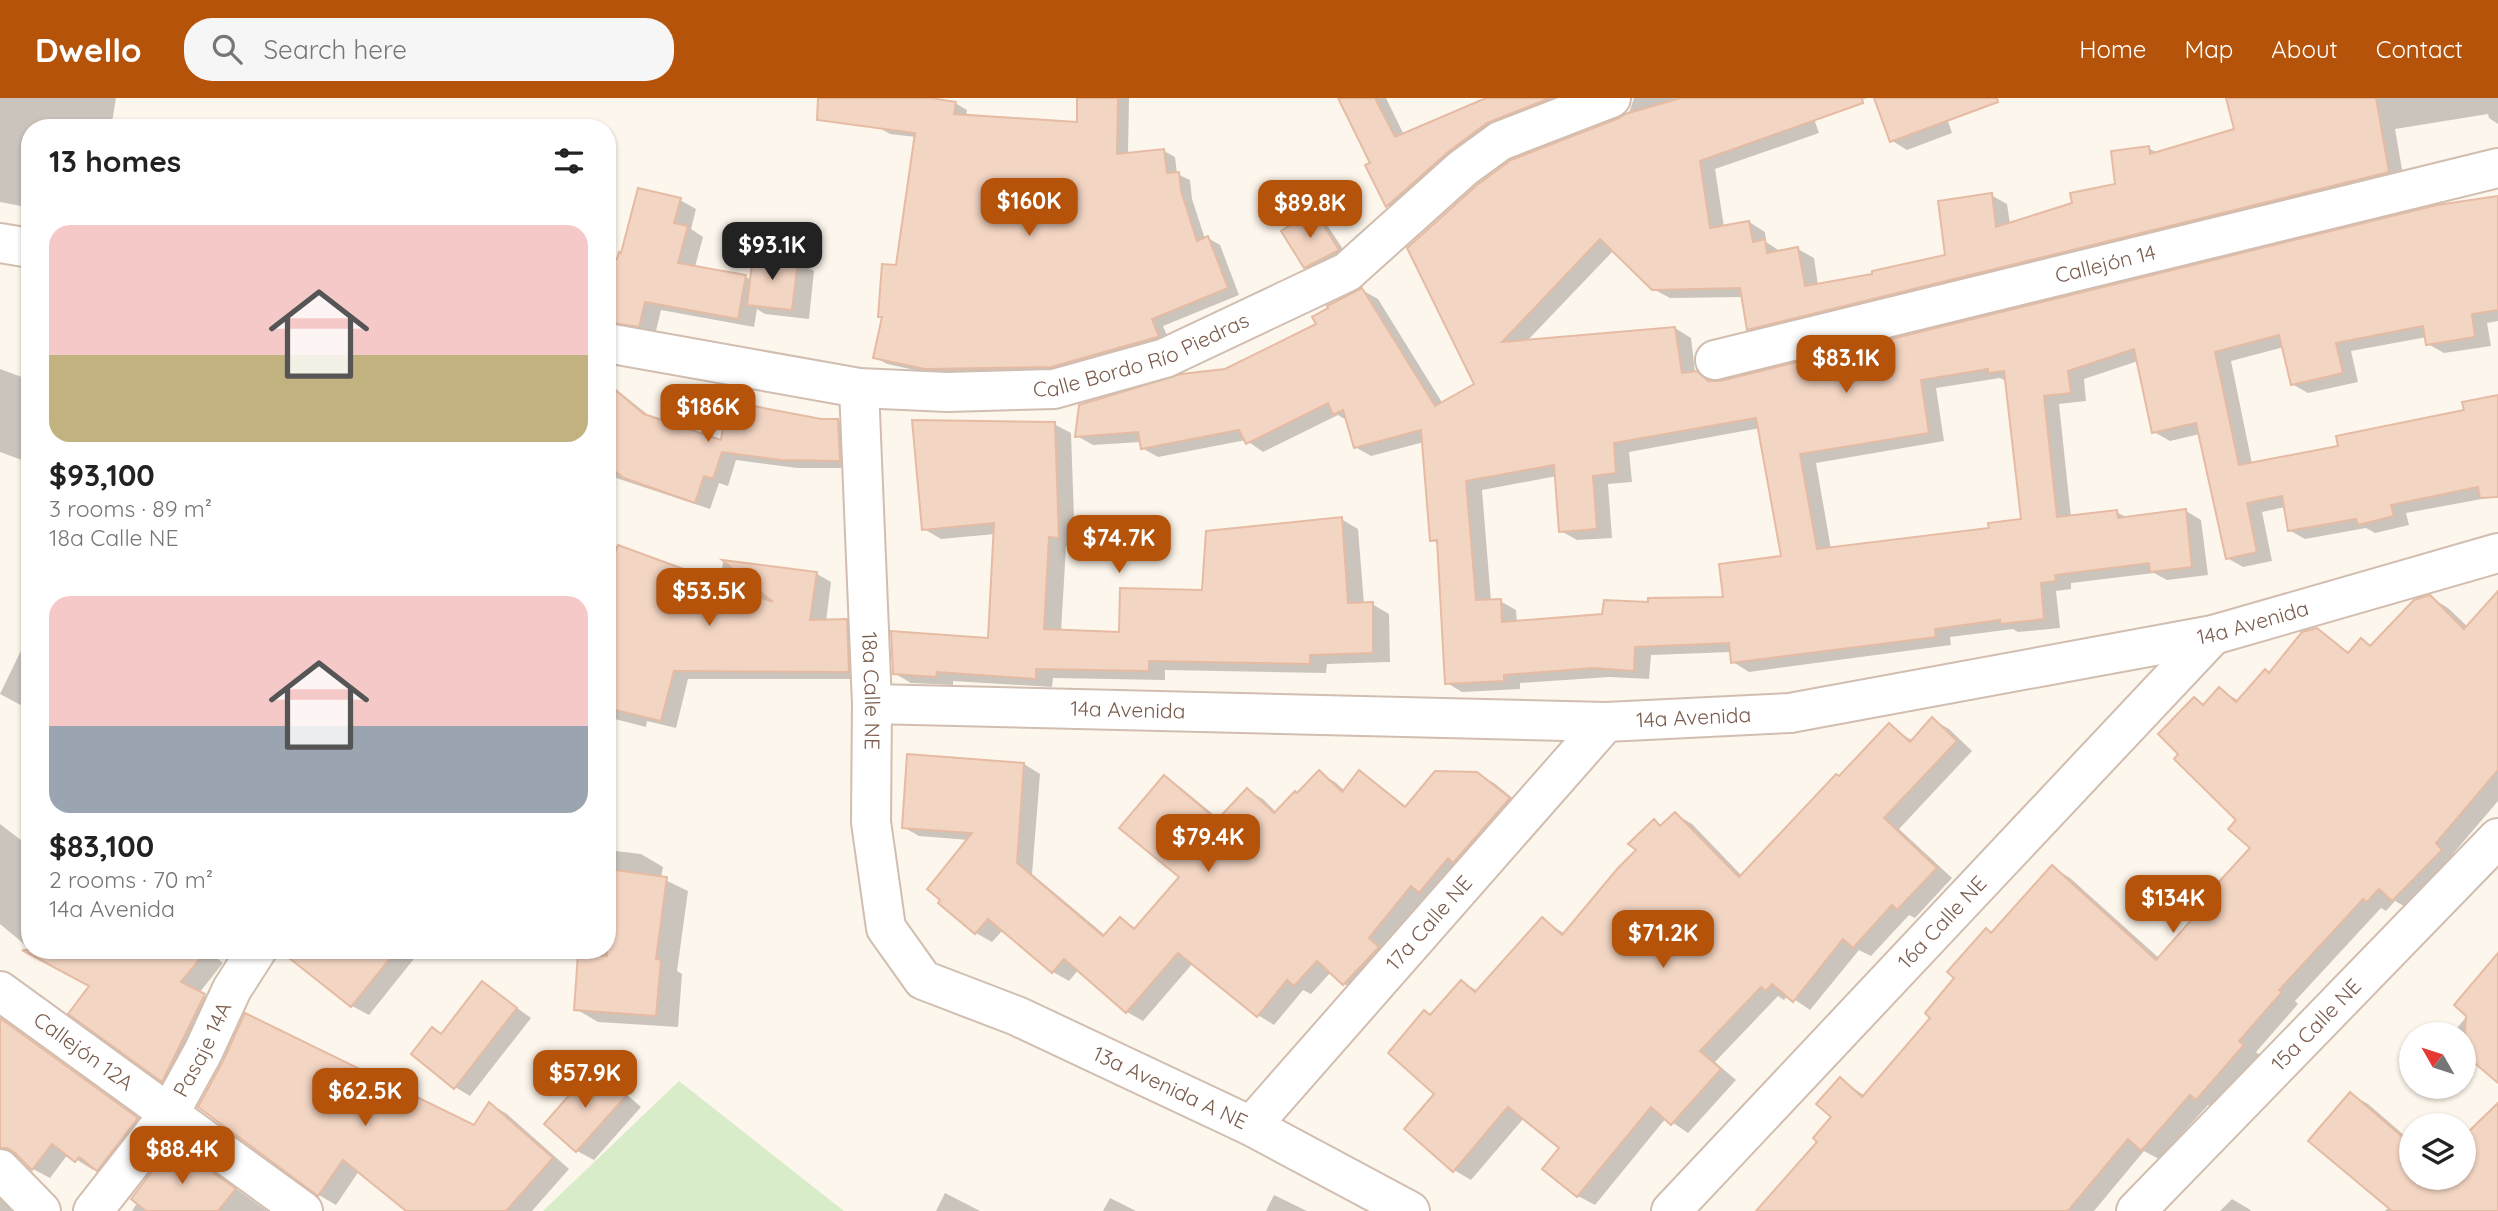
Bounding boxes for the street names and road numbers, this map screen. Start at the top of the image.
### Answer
street label: Callejón 14 [2052,238,2158,288]
street label: Calle Bordo Río Piedras [1033,306,1253,402]
street label: 14a Avenida [2195,594,2311,650]
street label: 18a Calle NE [857,631,886,750]
street label: 14a Avenida [1070,695,1186,724]
street label: 14a Avenida [1636,701,1752,733]
street label: 17a Calle NE [1380,870,1477,975]
street label: 16a Calle NE [1892,870,1992,974]
street label: 15a Calle NE [2265,973,2366,1076]
street label: Pasaje 14A [167,997,236,1101]
street label: Callejón 12A [29,1006,139,1096]
street label: 13a Avenida A NE [1089,1040,1252,1134]

